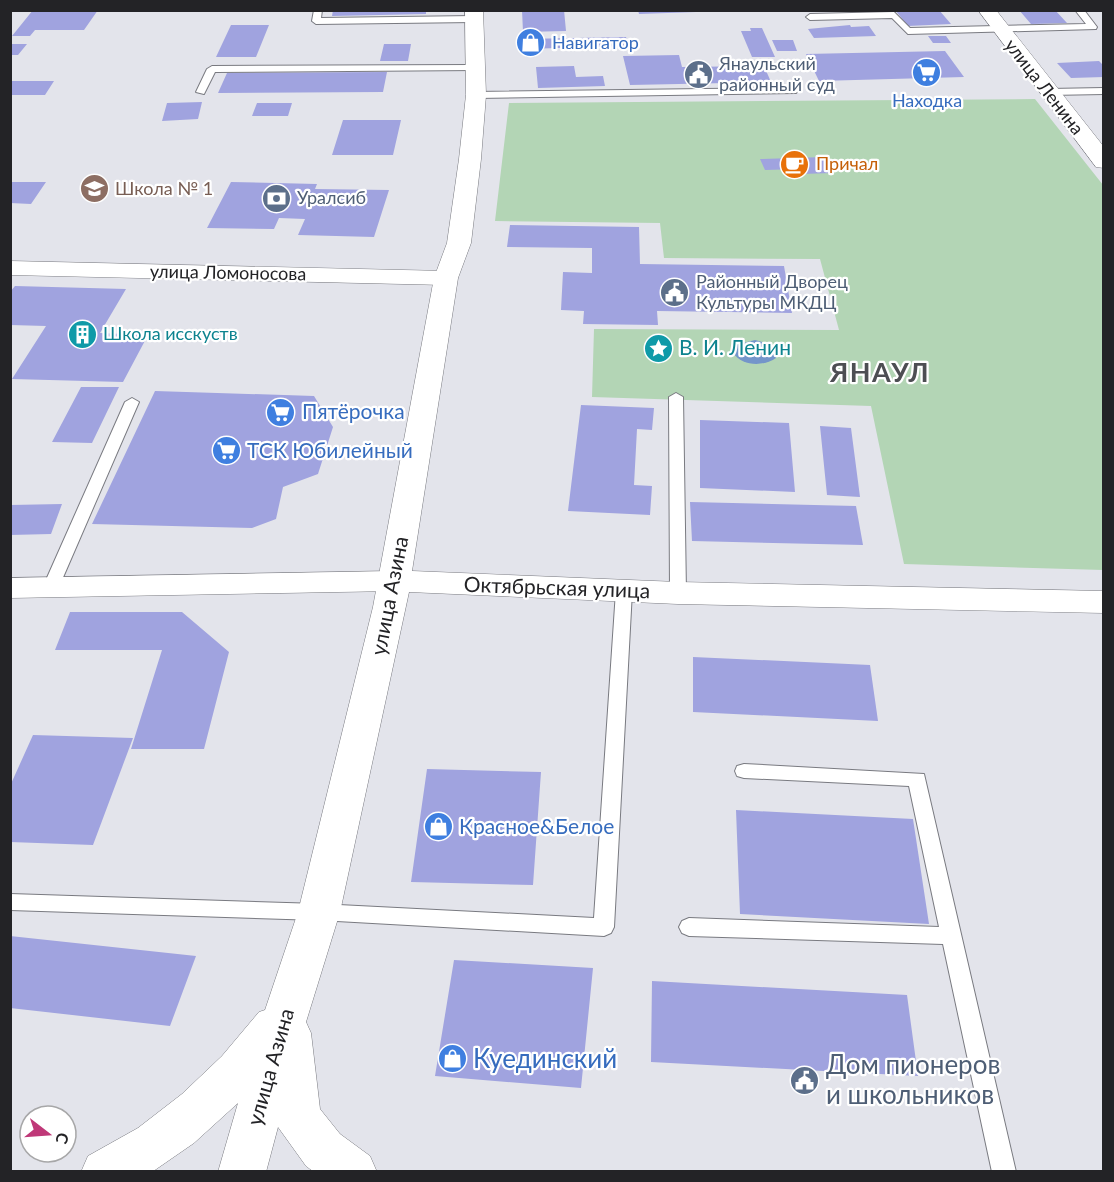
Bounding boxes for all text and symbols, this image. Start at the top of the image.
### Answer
shop icon: Навигатор [515,27,547,59]
place label: Навигатор [552,31,639,53]
street label: улица Ленина [1001,34,1089,139]
place label: Янаульский районный суд [718,52,835,95]
supermarket icon: Находка [911,56,943,88]
public building icon: Янаульский районный суд [682,58,714,90]
place label: Находка [892,89,962,111]
cafe icon: Причал [779,148,811,180]
place label: Причал [816,152,878,174]
school or university icon: Школа № 1 [78,173,110,205]
place label: Школа № 1 [115,177,213,199]
bank icon: Уралсиб [260,182,292,214]
place label: Уралсиб [297,186,366,208]
street label: улица Ломоносова [150,260,306,284]
place label: Районный Дворец Культуры МКДЦ [696,270,848,313]
public building icon: Районный Дворец Культуры МКДЦ [659,276,691,308]
building icon: Школа исскуств [66,318,98,350]
place label: Школа исскуств [103,322,238,344]
place icon: В. И. Ленин [642,332,674,364]
place label: В. И. Ленин [679,334,791,359]
district label: ЯНАУЛ [829,355,930,388]
supermarket icon: Пятёрочка [265,396,297,428]
place label: Пятёрочка [302,398,405,423]
supermarket icon: ТСК Юбилейный [210,435,242,467]
place label: ТСК Юбилейный [247,437,413,462]
street label: улица Азина [365,534,412,657]
street label: Октябрьская улица [463,571,651,602]
shop icon: Красное&Белое [422,811,454,843]
place label: Красное&Белое [459,813,614,838]
street label: улица Азина [241,1005,298,1128]
place label: Куединский [473,1042,617,1074]
shop icon: Куединский [436,1043,468,1075]
place label: Дом пионеров и школьников [826,1048,1000,1110]
public building icon: Дом пионеров и школьников [789,1064,821,1096]
north arrow [18,1104,78,1164]
text: С [52,1131,73,1147]

